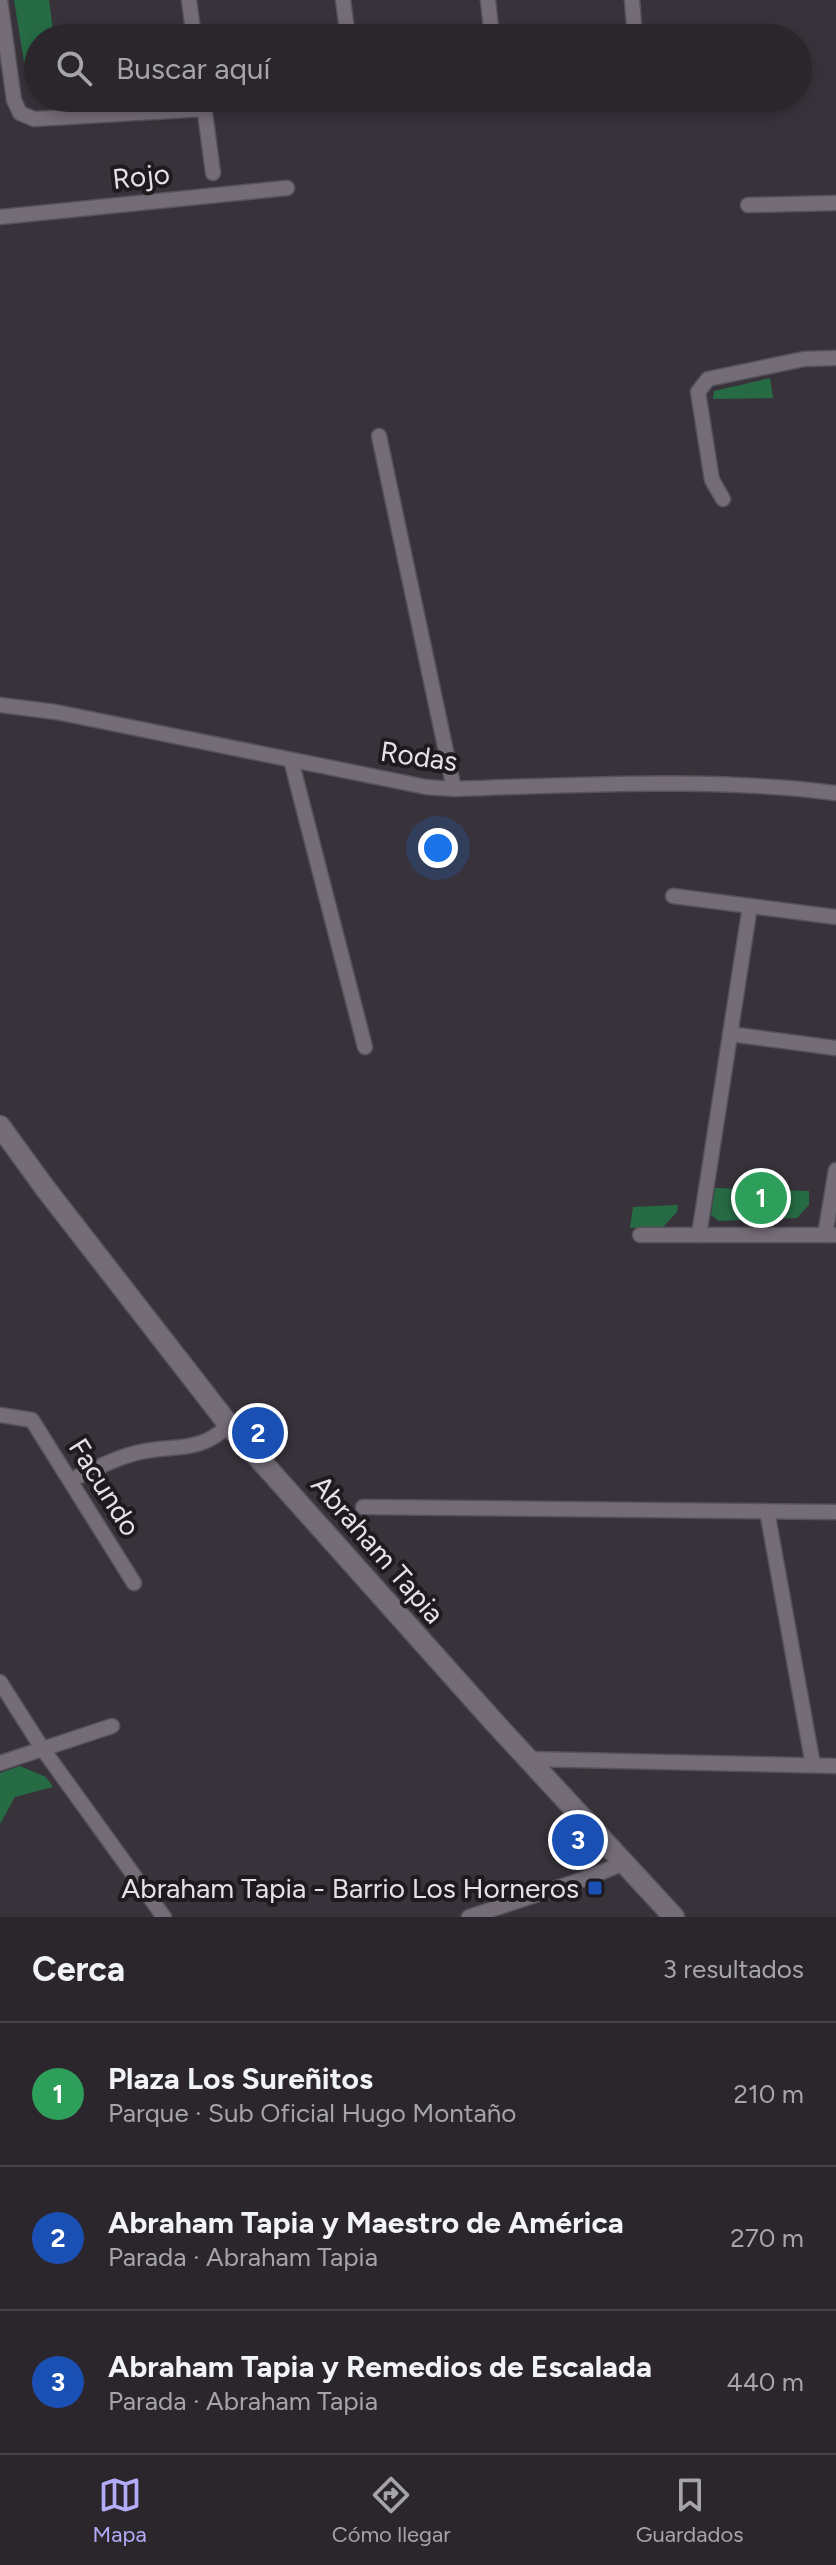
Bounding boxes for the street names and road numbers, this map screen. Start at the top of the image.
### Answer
street label: Rojo [111,156,171,196]
street label: Rodas [378,734,460,778]
street label: Facundo [62,1432,148,1542]
street label: Abraham Tapia [304,1468,452,1630]

